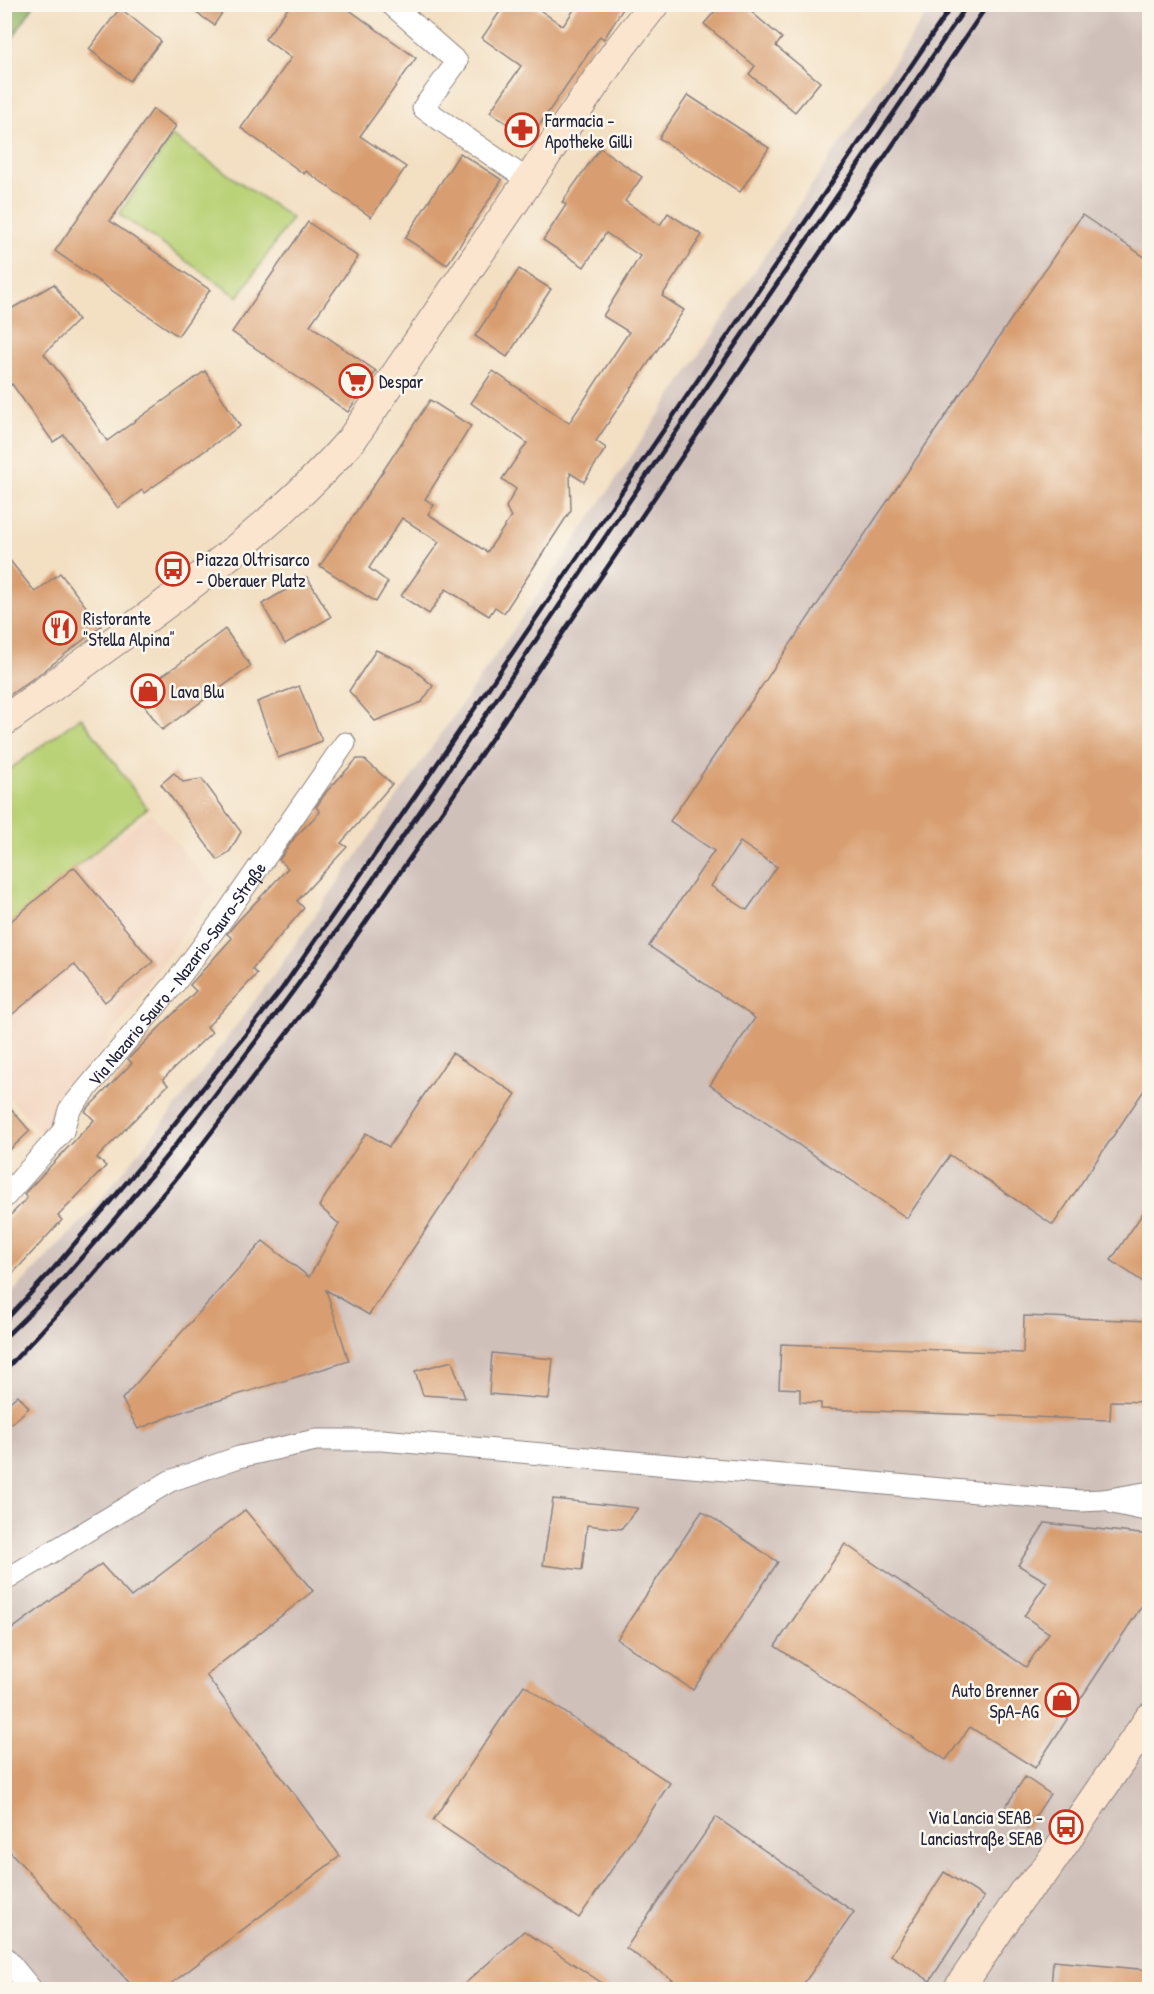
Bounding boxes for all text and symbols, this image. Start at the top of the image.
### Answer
place label: Farmacia - Apotheke Gilli [544,108,633,154]
pharmacy icon: Farmacia - Apotheke Gilli [504,112,540,148]
supermarket icon: Despar [338,363,374,399]
place label: Despar [379,369,423,394]
place label: Piazza Oltrisarco - Oberauer Platz [196,547,309,593]
bus stop icon: Piazza Oltrisarco - Oberauer Platz [155,551,191,587]
place label: Ristorante "Stella Alpina" [83,606,175,652]
restaurant icon: Ristorante "Stella Alpina" [42,610,78,646]
shop icon: Lava Blu [130,673,166,709]
place label: Lava Blu [171,679,224,704]
street label: Via Nazario Sauro - Nazario-Sauro-Straße [82,856,271,1091]
place label: Auto Brenner SpA-AG [952,1678,1039,1724]
shop icon: Auto Brenner SpA-AG [1044,1682,1080,1718]
place label: Via Lancia SEAB - Lanciastraße SEAB [921,1805,1043,1851]
bus stop icon: Via Lancia SEAB - Lanciastraße SEAB [1048,1809,1084,1845]

